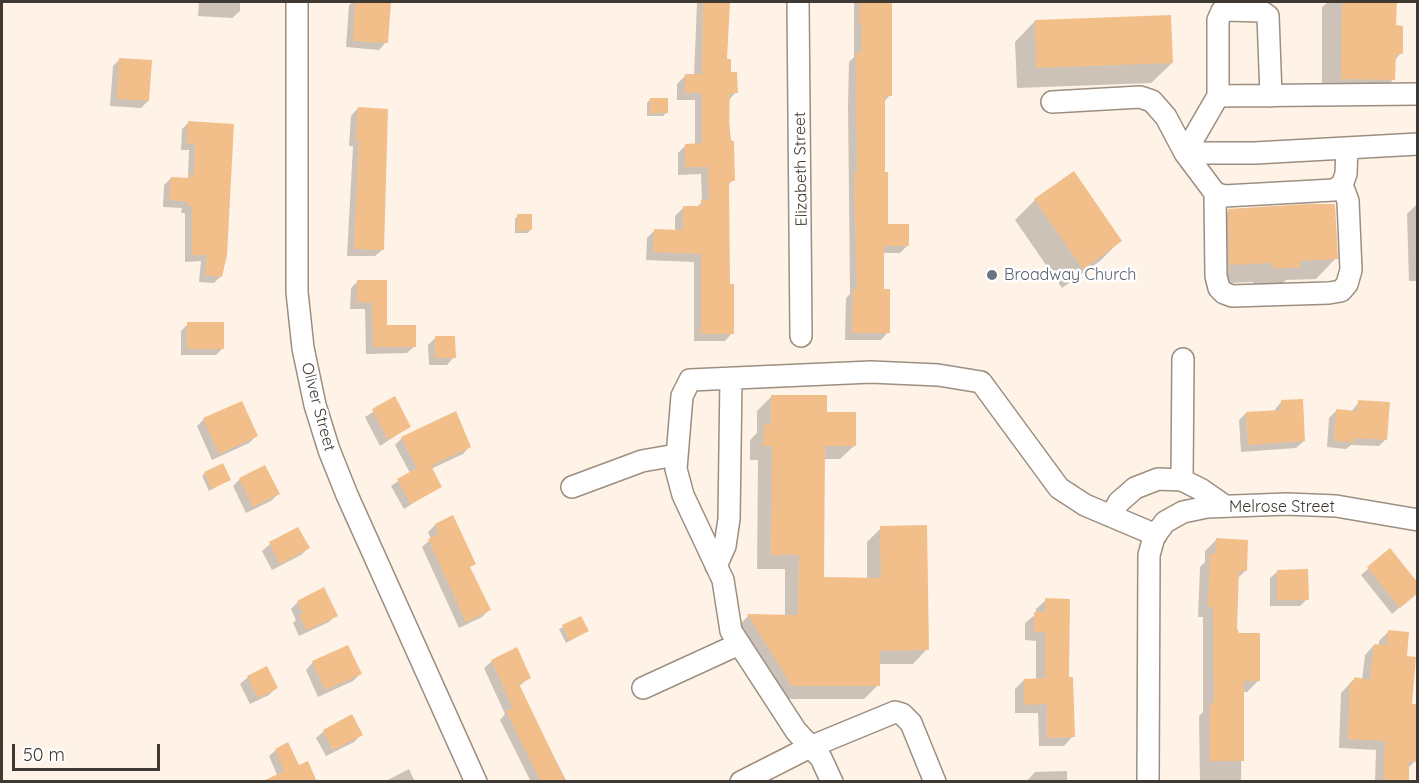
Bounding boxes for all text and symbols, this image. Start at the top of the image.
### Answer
street label: Elizabeth Street [790,111,812,227]
place label: Broadway Church [1004,265,1136,285]
marker: Broadway Church [985,268,999,282]
street label: Oliver Street [297,361,339,453]
street label: Melrose Street [1229,497,1335,517]
scale bar [15,732,164,770]
text: 50 m [23,743,65,766]

